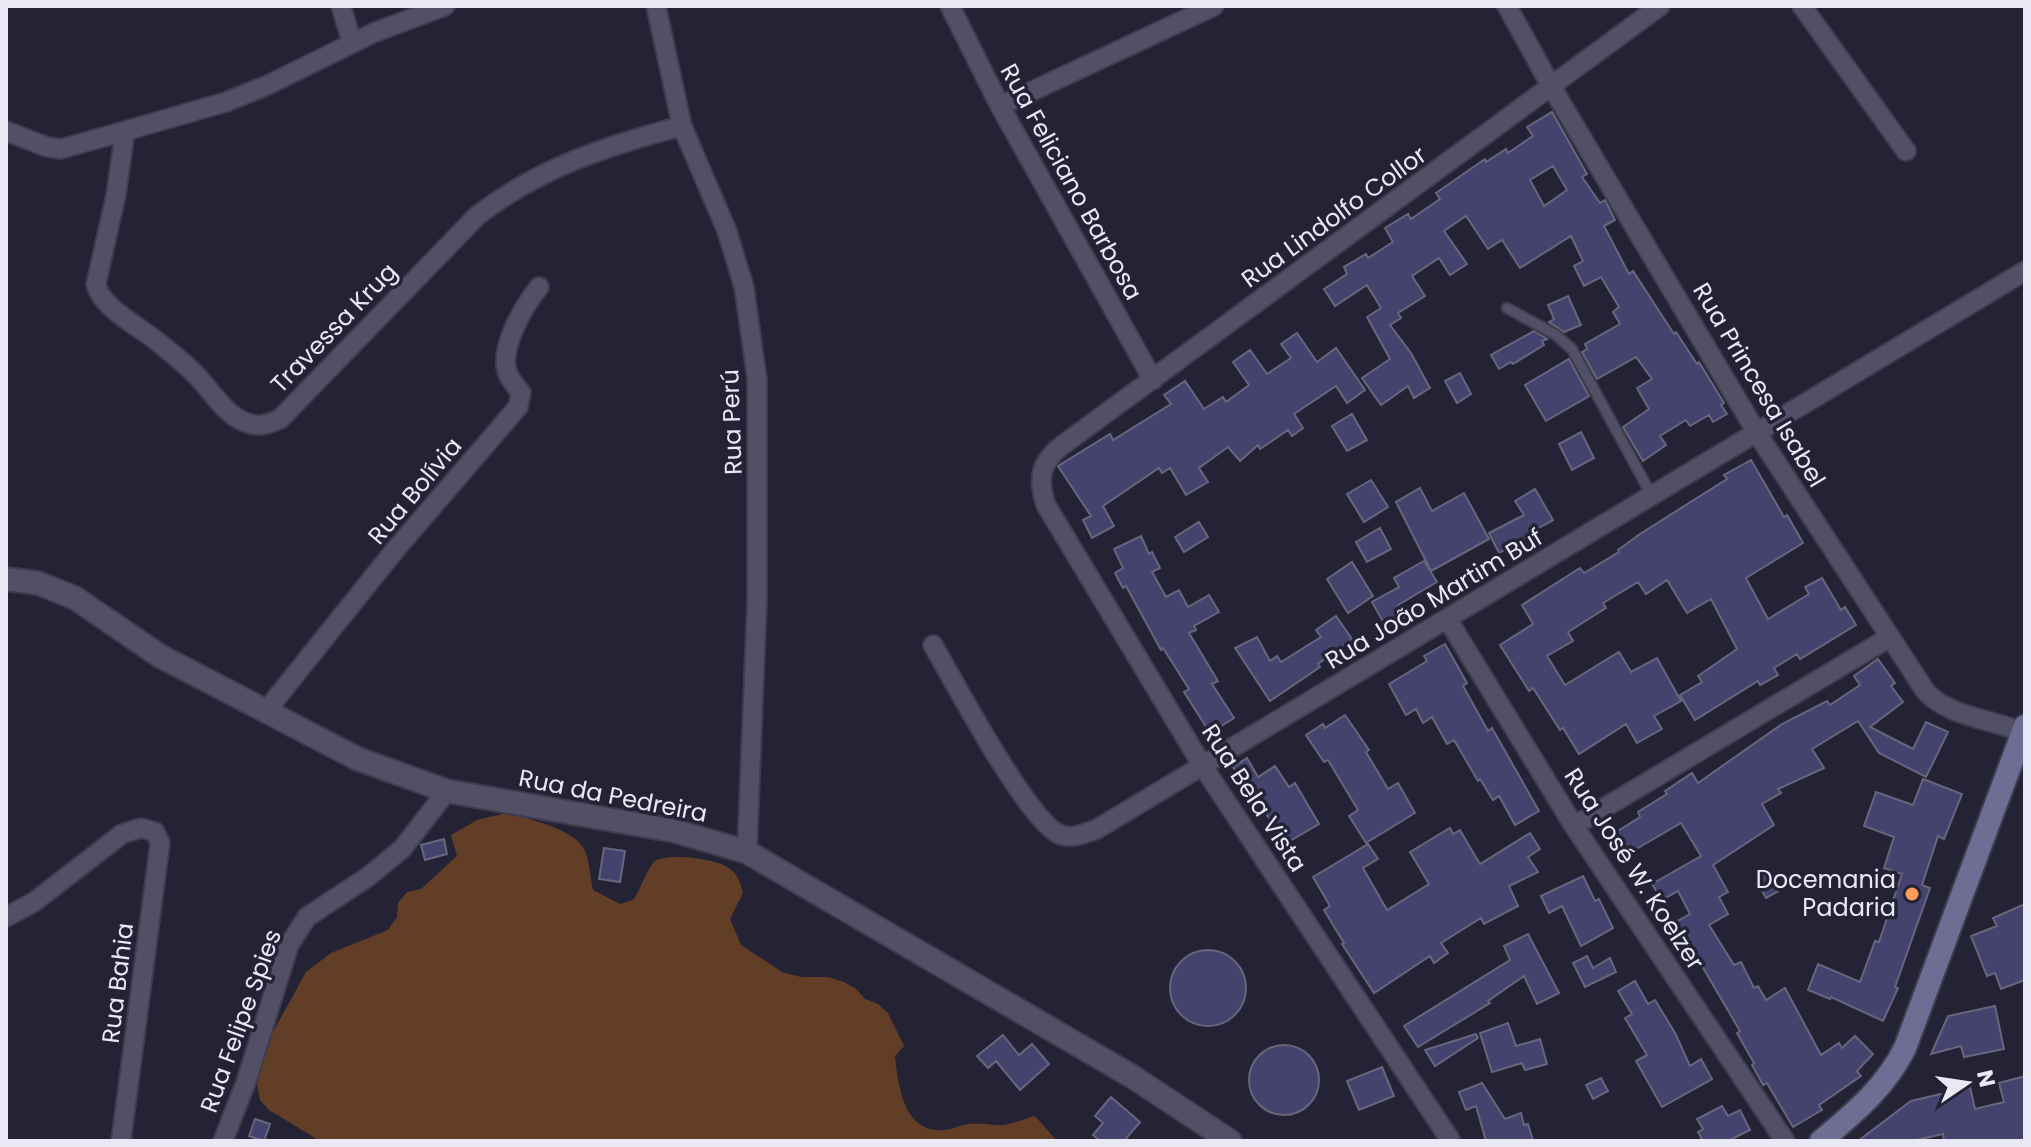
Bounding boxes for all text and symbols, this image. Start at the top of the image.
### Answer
street label: Rua Feliciano Barbosa [993,58,1150,306]
street label: Rua Lindolfo Collor [1234,138,1433,295]
street label: Travessa Krug [263,255,404,400]
street label: Rua Princesa Isabel [1685,276,1834,493]
street label: Rua Perú [713,369,750,475]
street label: Rua Bolívia [360,430,469,551]
street label: Rua João Martim Buf [1319,520,1549,677]
street label: Rua Bela Vista [1194,717,1315,878]
street label: Rua da Pedreira [516,761,710,830]
street label: Rua José W. Koelzer [1557,761,1712,976]
place label: Docemania Padaria [1756,863,1896,924]
marker: Docemania Padaria [1903,885,1921,903]
street label: Rua Bahia [94,921,141,1045]
street label: Rua Felipe Spies [192,925,289,1117]
north arrow [1927,1043,2007,1123]
text: N [1969,1067,2003,1090]

